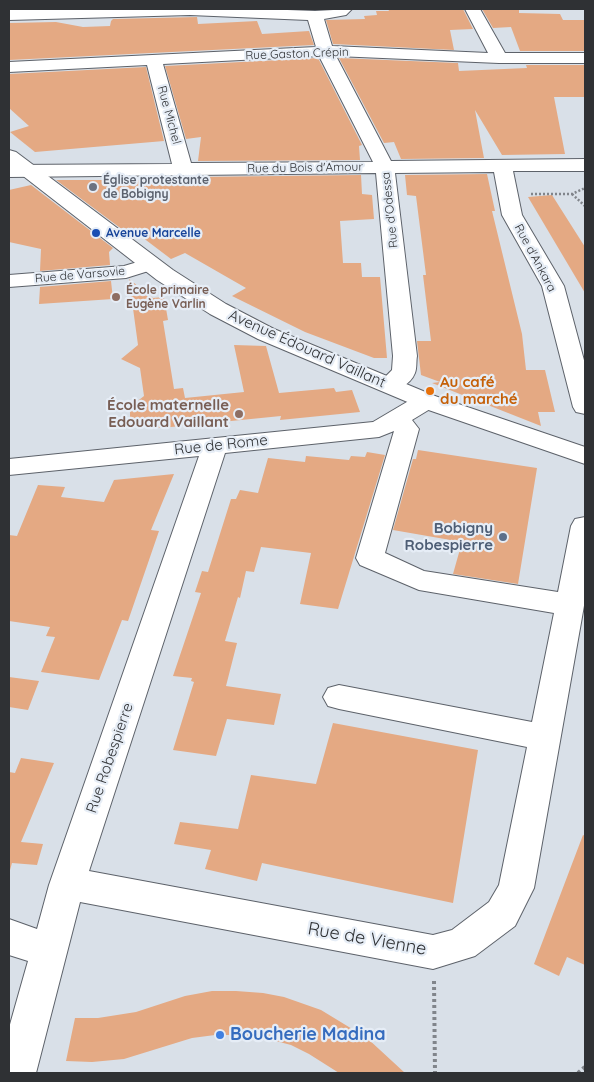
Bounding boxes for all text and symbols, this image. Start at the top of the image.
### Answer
street label: Rue Gaston Crépin [245,45,349,63]
street label: Rue Michel [154,84,184,146]
street label: Rue du Bois d'Amour [247,160,363,176]
street label: Rue d'Odessa [379,171,401,249]
place label: Église protestante de Bobigny [103,173,209,201]
marker: Église protestante de Bobigny [87,181,99,193]
street label: Rue d'Ankara [511,222,559,294]
place label: Avenue Marcelle [106,226,201,240]
marker: Avenue Marcelle [90,227,102,239]
street label: Rue de Varsovie [34,264,126,286]
place label: École primaire Eugène Varlin [126,283,209,311]
marker: École primaire Eugène Varlin [110,291,122,303]
street label: Avenue Édouard Vaillant [226,306,388,392]
place label: Au café du marché [440,373,518,408]
marker: Au café du marché [424,385,436,397]
place label: École maternelle Edouard Vaillant [107,396,229,431]
marker: École maternelle Edouard Vaillant [233,408,245,420]
street label: Rue de Rome [173,431,269,459]
place label: Bobigny Robespierre [405,519,493,554]
marker: Bobigny Robespierre [497,531,509,543]
street label: Rue Robespierre [83,701,137,815]
street label: Rue de Vienne [306,918,428,960]
place label: Boucherie Madina [230,1024,385,1046]
marker: Boucherie Madina [214,1029,226,1041]

